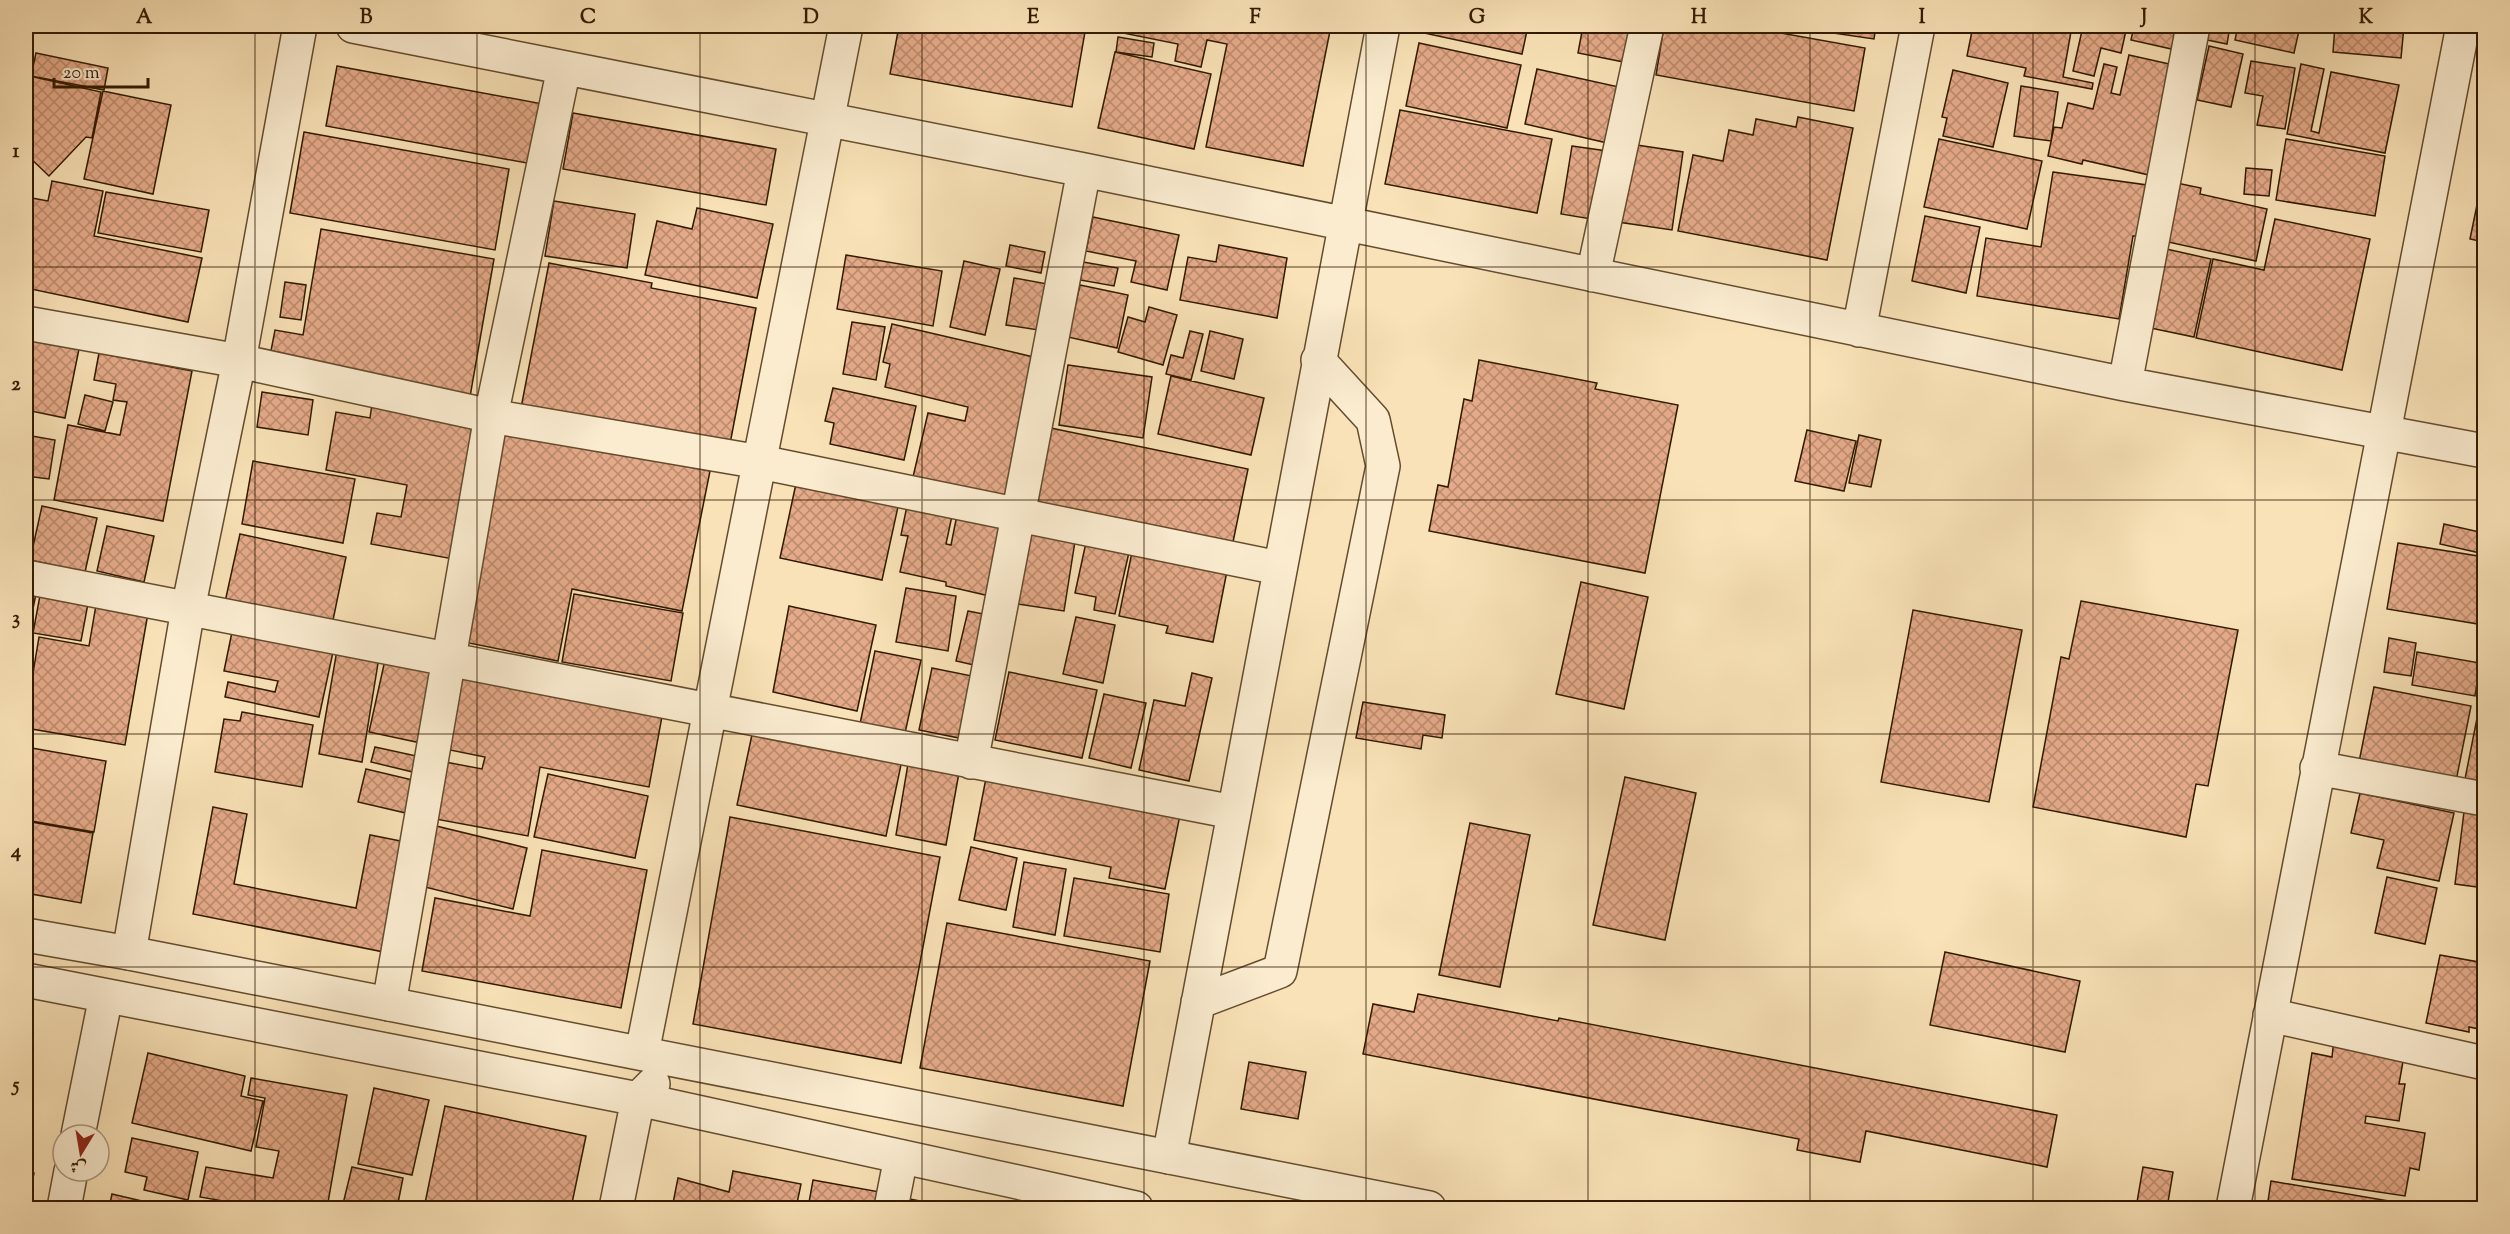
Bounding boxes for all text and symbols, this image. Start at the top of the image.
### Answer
text: A [136,4,153,33]
text: B [360,4,373,33]
text: C [580,4,596,33]
text: D [803,4,819,33]
text: E [1027,4,1040,33]
text: F [1249,4,1261,33]
text: G [1469,4,1486,33]
text: H [1691,4,1707,33]
text: I [1919,4,1926,33]
text: J [2139,4,2147,33]
text: K [2359,4,2374,33]
scale bar [54,51,148,89]
text: 20 m [63,61,100,87]
text: 1 [13,138,20,167]
text: 2 [11,371,21,400]
text: 3 [12,605,20,634]
text: 4 [10,838,21,867]
text: 5 [11,1072,20,1101]
north arrow [51,1123,111,1183]
text: ش [69,1152,89,1178]

